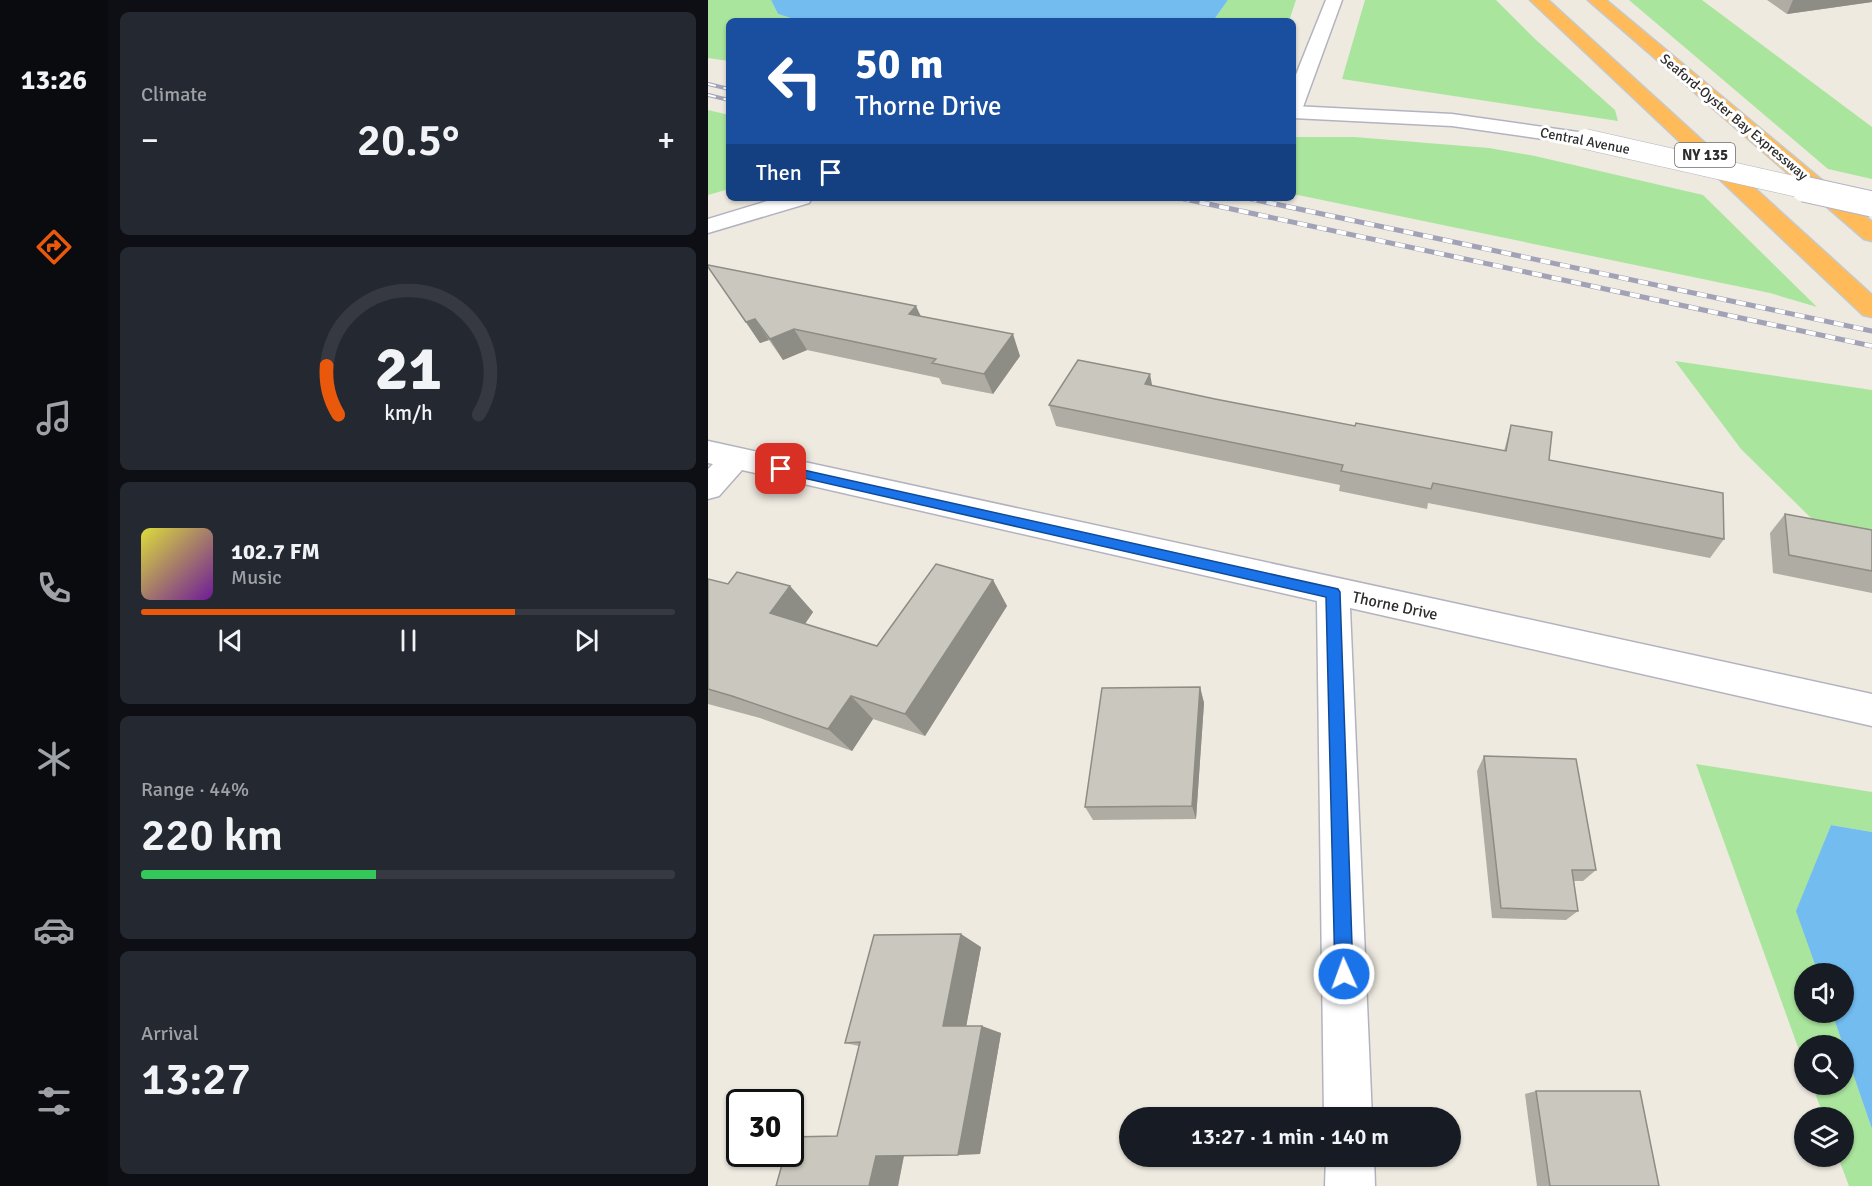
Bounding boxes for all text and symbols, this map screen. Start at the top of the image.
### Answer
text: 50 m [855,39,944,90]
icon: left [756,42,834,120]
street label: Seaford-Oyster Bay Expressway [1657,50,1812,184]
text: 13:26 [21,64,87,97]
text: Climate [141,82,207,107]
text: Thorne Drive [855,90,1002,123]
text: 20.5° [357,113,459,168]
text: − [141,120,159,161]
text: + [657,120,675,161]
street label: Central Avenue [1539,124,1631,158]
road number: NY 135 [1675,143,1735,167]
icon: arrive [814,156,847,189]
text: Then [756,159,802,186]
icon: directions [33,226,75,268]
text: 21 [374,330,442,407]
icon: music [33,397,75,439]
text: km/h [384,401,432,427]
pin [755,443,806,494]
icon: arrive [764,452,797,485]
text: 102.7 FM [231,538,320,565]
text: Music [231,565,282,590]
icon: phone [33,567,75,609]
street label: Thorne Drive [1350,587,1440,625]
icon: previous [214,624,247,657]
icon: pause [392,624,425,657]
icon: next [570,624,603,657]
icon: climate [33,738,75,780]
text: Range · 44% [141,777,249,802]
text: 220 km [141,808,283,863]
icon: car [33,909,75,951]
position arrow [1312,942,1376,1006]
map controls [1794,963,1854,1167]
button: sound [1794,963,1854,1023]
text: Arrival [141,1021,199,1046]
button: search [1794,1035,1854,1095]
text: 13:27 [141,1052,251,1107]
icon: filters [33,1080,75,1122]
speed limit sign: 30 [726,1089,804,1167]
button: layers [1794,1107,1854,1167]
text: 13:27 · 1 min · 140 m [1191,1123,1389,1150]

